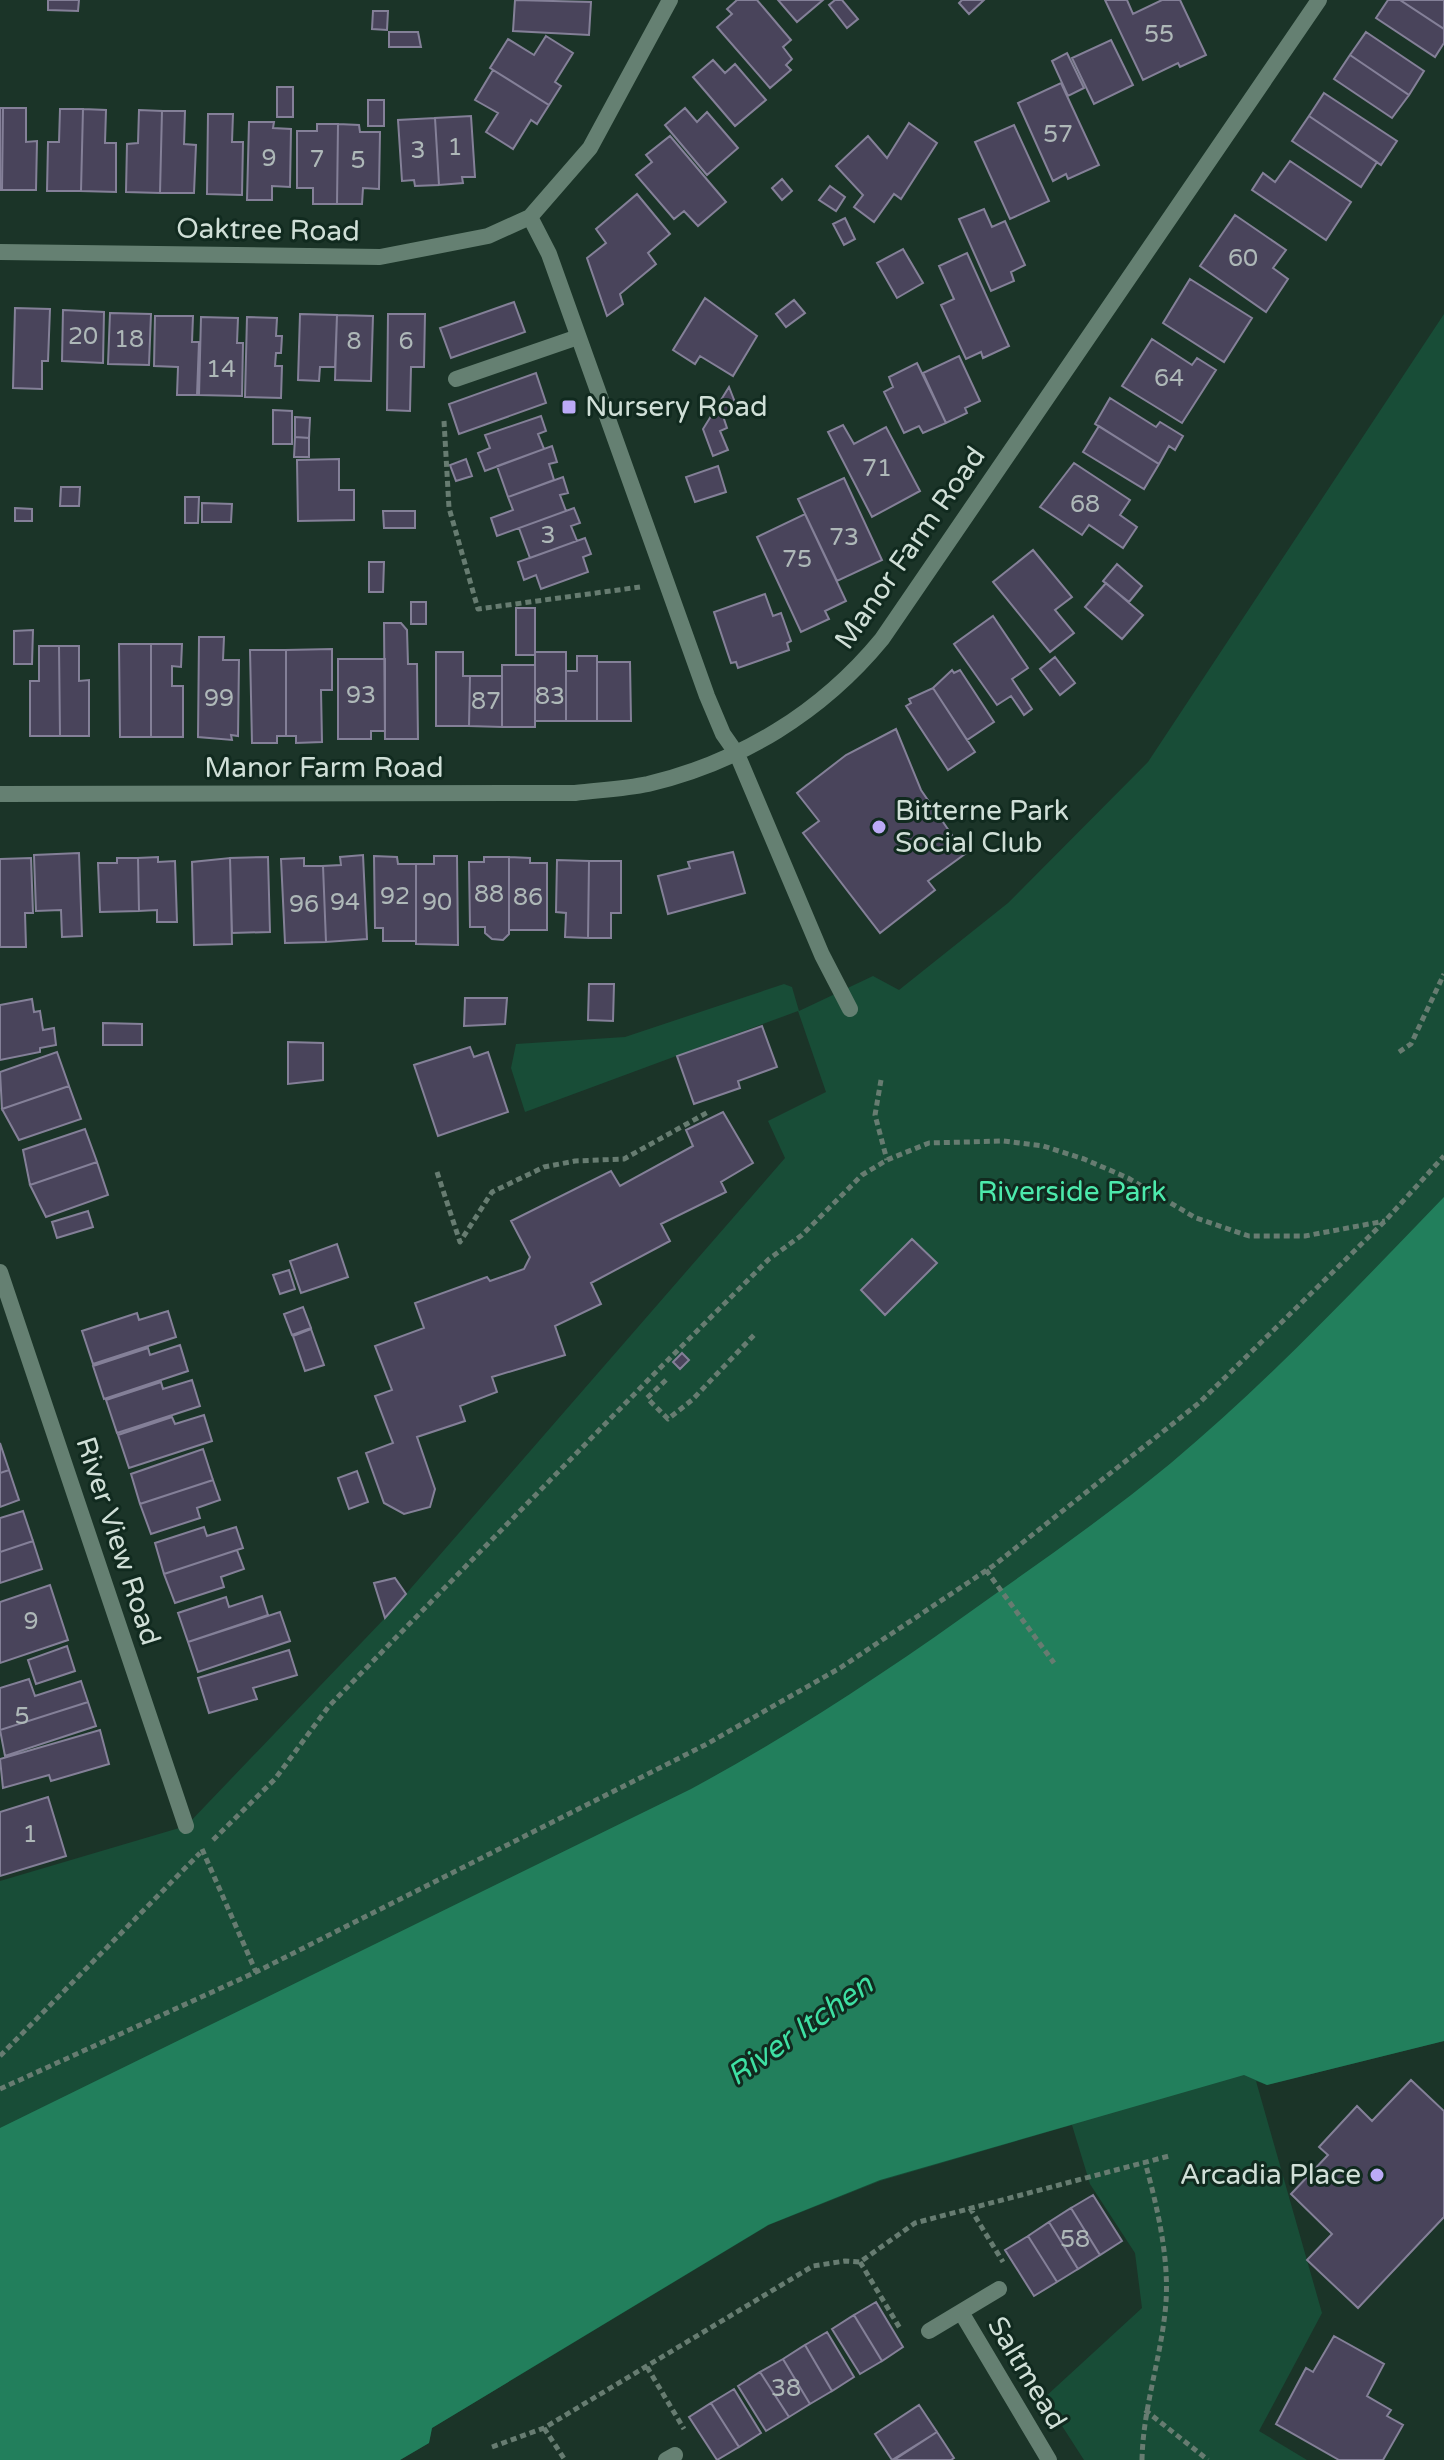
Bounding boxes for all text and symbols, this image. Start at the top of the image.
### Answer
house number: 55 [1144,20,1174,49]
house number: 57 [1043,120,1073,149]
house number: 1 [447,133,463,162]
house number: 3 [410,136,426,165]
house number: 9 [261,144,277,173]
house number: 7 [309,145,325,174]
house number: 5 [350,146,366,175]
street label: Oaktree Road [176,211,360,249]
house number: 60 [1228,244,1258,273]
house number: 20 [68,322,98,351]
house number: 18 [114,325,144,354]
house number: 8 [346,327,362,356]
house number: 6 [398,327,414,356]
house number: 14 [206,355,236,384]
house number: 64 [1154,364,1184,393]
place label: Nursery Road [585,390,768,424]
marker: Nursery Road [560,398,578,416]
street label: Manor Farm Road [827,440,993,656]
house number: 71 [862,454,892,483]
house number: 68 [1070,490,1100,519]
house number: 3 [540,521,556,550]
house number: 73 [829,523,859,552]
house number: 75 [782,545,812,574]
house number: 93 [346,681,376,710]
house number: 83 [535,682,565,711]
house number: 99 [204,684,234,713]
house number: 87 [471,687,501,716]
street label: Manor Farm Road [204,751,444,785]
place label: Bitterne Park Social Club [895,794,1069,860]
marker: Bitterne Park Social Club [870,818,888,836]
house number: 88 [474,880,504,909]
house number: 92 [380,882,410,911]
house number: 86 [513,883,543,912]
house number: 94 [330,888,360,917]
house number: 90 [422,888,452,917]
house number: 96 [289,890,319,919]
park label: Riverside Park [977,1175,1167,1209]
street label: River View Road [68,1433,168,1649]
house number: 9 [23,1607,39,1636]
house number: 5 [14,1702,30,1731]
house number: 1 [22,1820,38,1849]
water label: River Itchen [720,1966,881,2094]
place label: Arcadia Place [1180,2158,1361,2192]
marker: Arcadia Place [1368,2166,1386,2184]
house number: 58 [1060,2225,1090,2254]
street label: Saltmead [980,2310,1074,2436]
house number: 38 [771,2374,801,2403]

